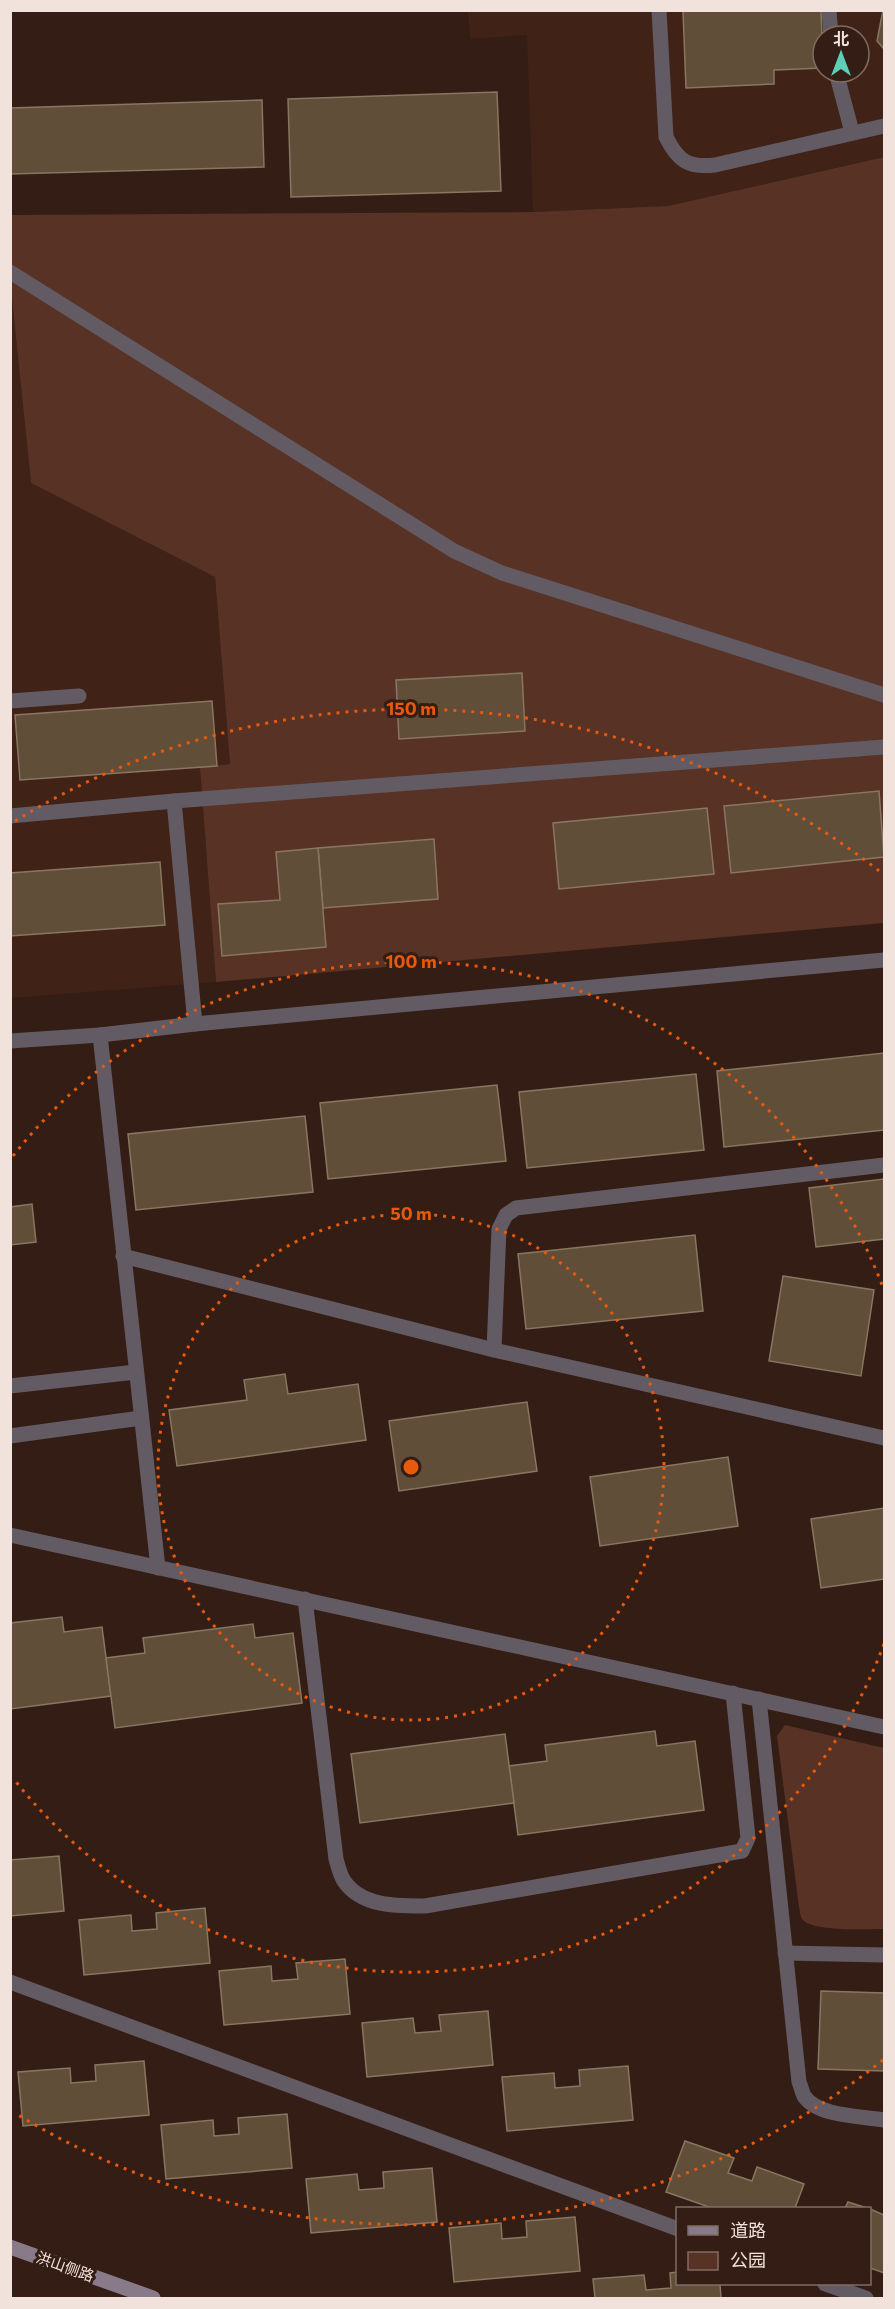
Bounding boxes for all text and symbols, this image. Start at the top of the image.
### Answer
north arrow [811,24,871,84]
text: 北 [833,29,849,48]
text: 150 m [386,697,436,719]
text: 100 m [385,950,437,972]
text: 50 m [390,1202,432,1224]
centre of rings [401,1457,421,1477]
legend [676,2207,871,2285]
text: 道路 [730,2219,766,2241]
street label: 洪山侧路 [34,2247,97,2285]
text: 公园 [730,2249,766,2271]

